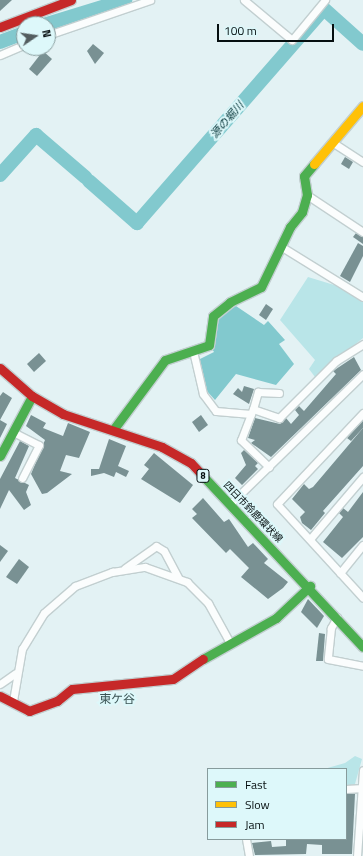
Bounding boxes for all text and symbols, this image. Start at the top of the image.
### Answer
north arrow [16,16,56,56]
scale bar [219,16,336,42]
text: 100 m [224,21,257,40]
text: N [38,28,55,39]
water label: 源の堀川 [208,99,246,141]
road number: 8 [196,469,210,483]
street label: 四日市鈴鹿環状線 [221,479,285,545]
district label: 東ケ谷 [99,692,135,706]
legend [207,768,347,840]
text: Fast [245,775,267,794]
text: Slow [245,795,270,814]
text: Jam [245,815,265,834]

